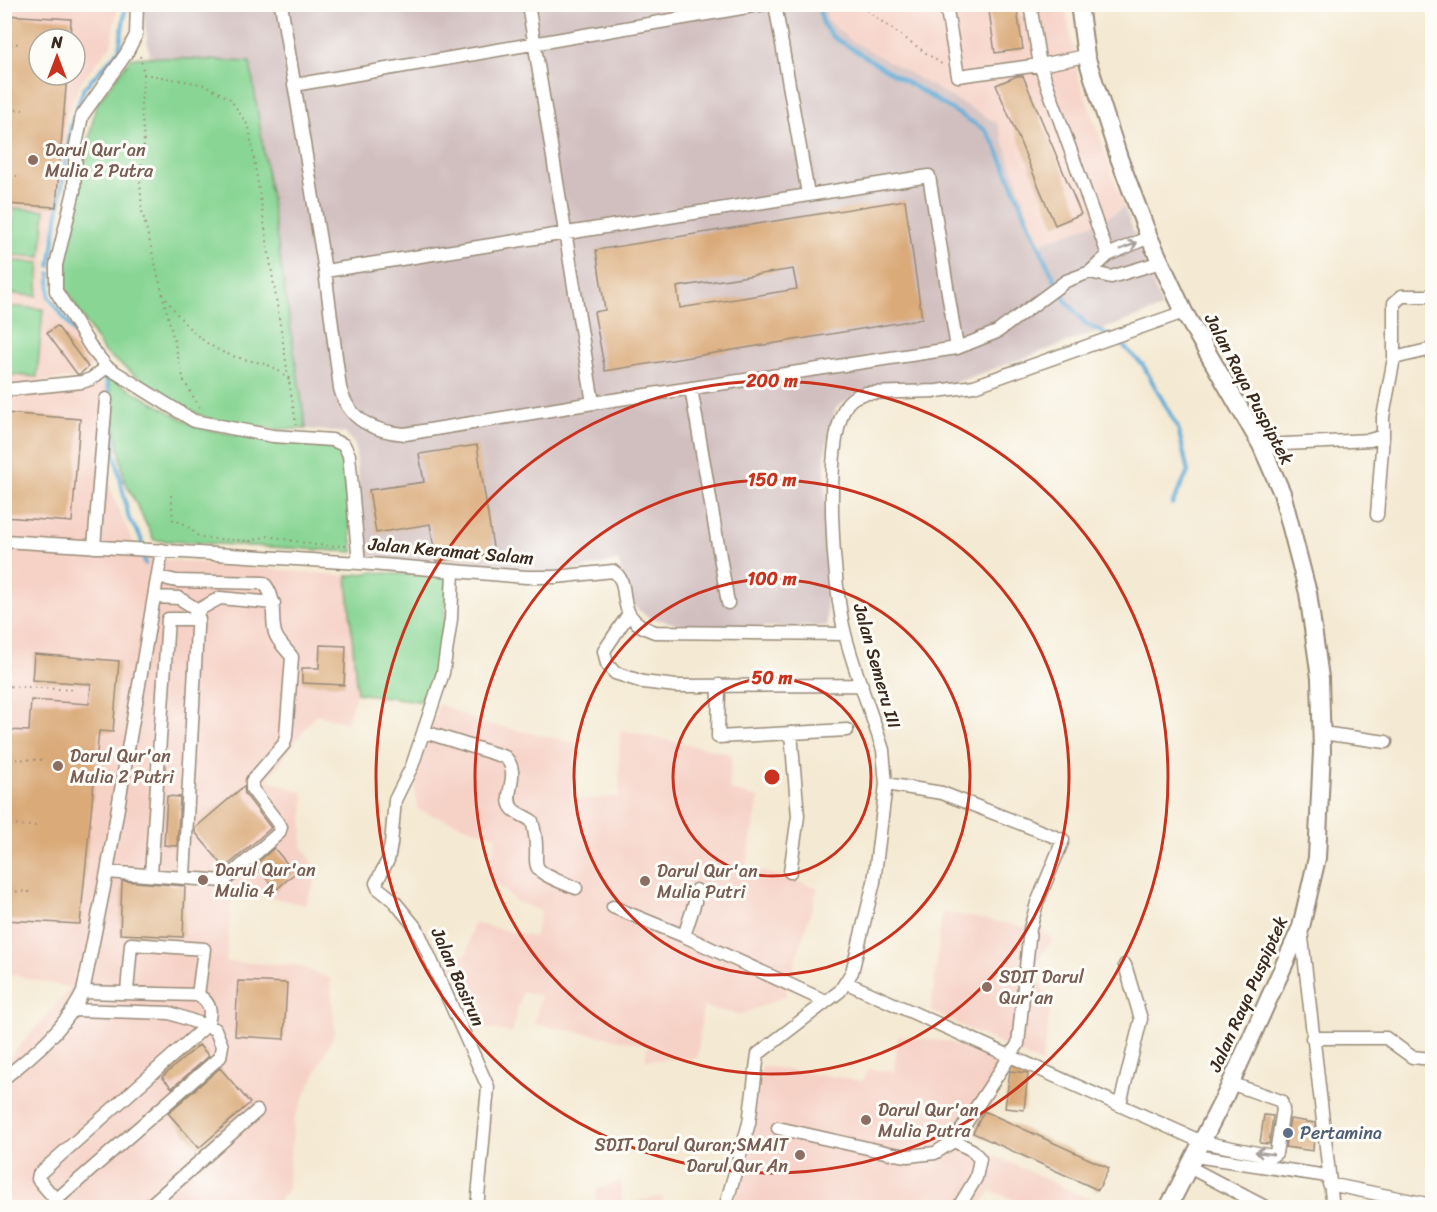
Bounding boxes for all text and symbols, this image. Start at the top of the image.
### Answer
north arrow [27,27,87,87]
text: N [50,28,63,57]
place label: Darul Qur'an Mulia 2 Putra [45,134,154,187]
marker: Darul Qur'an Mulia 2 Putra [26,153,40,167]
one-way arrow [1119,240,1138,251]
street label: Jalan Raya Puspiptek [1195,307,1303,471]
text: 200 m [745,365,798,397]
text: 150 m [748,464,796,496]
street label: Jalan Keramat Salam [366,528,535,574]
text: 100 m [748,563,797,595]
street label: Jalan Semeru III [844,599,910,733]
text: 50 m [752,662,793,694]
place label: Darul Qur'an Mulia 2 Putri [70,740,175,793]
marker: Darul Qur'an Mulia 2 Putri [51,759,65,773]
centre of rings [762,767,782,787]
place label: Darul Qur'an Mulia 4 [215,854,316,907]
place label: Darul Qur'an Mulia Putri [657,855,758,908]
marker: Darul Qur'an Mulia 4 [196,873,210,887]
marker: Darul Qur'an Mulia Putri [638,874,652,888]
street label: Jalan Raya Puspiptek [1199,910,1297,1078]
street label: Jalan Basirun [421,921,494,1032]
place label: SDIT Darul Qur'an [999,961,1085,1014]
marker: SDIT Darul Qur'an [980,980,994,994]
place label: Darul Qur'an Mulia Putra [878,1094,979,1147]
marker: Darul Qur'an Mulia Putra [859,1113,873,1127]
place label: Pertamina [1300,1117,1382,1149]
marker: Pertamina [1281,1126,1295,1140]
place label: SDIT Darul Quran;SMAIT Darul Qur An [594,1129,789,1182]
marker: SDIT Darul Quran;SMAIT Darul Qur An [793,1148,807,1162]
one-way arrow [1254,1148,1274,1159]

